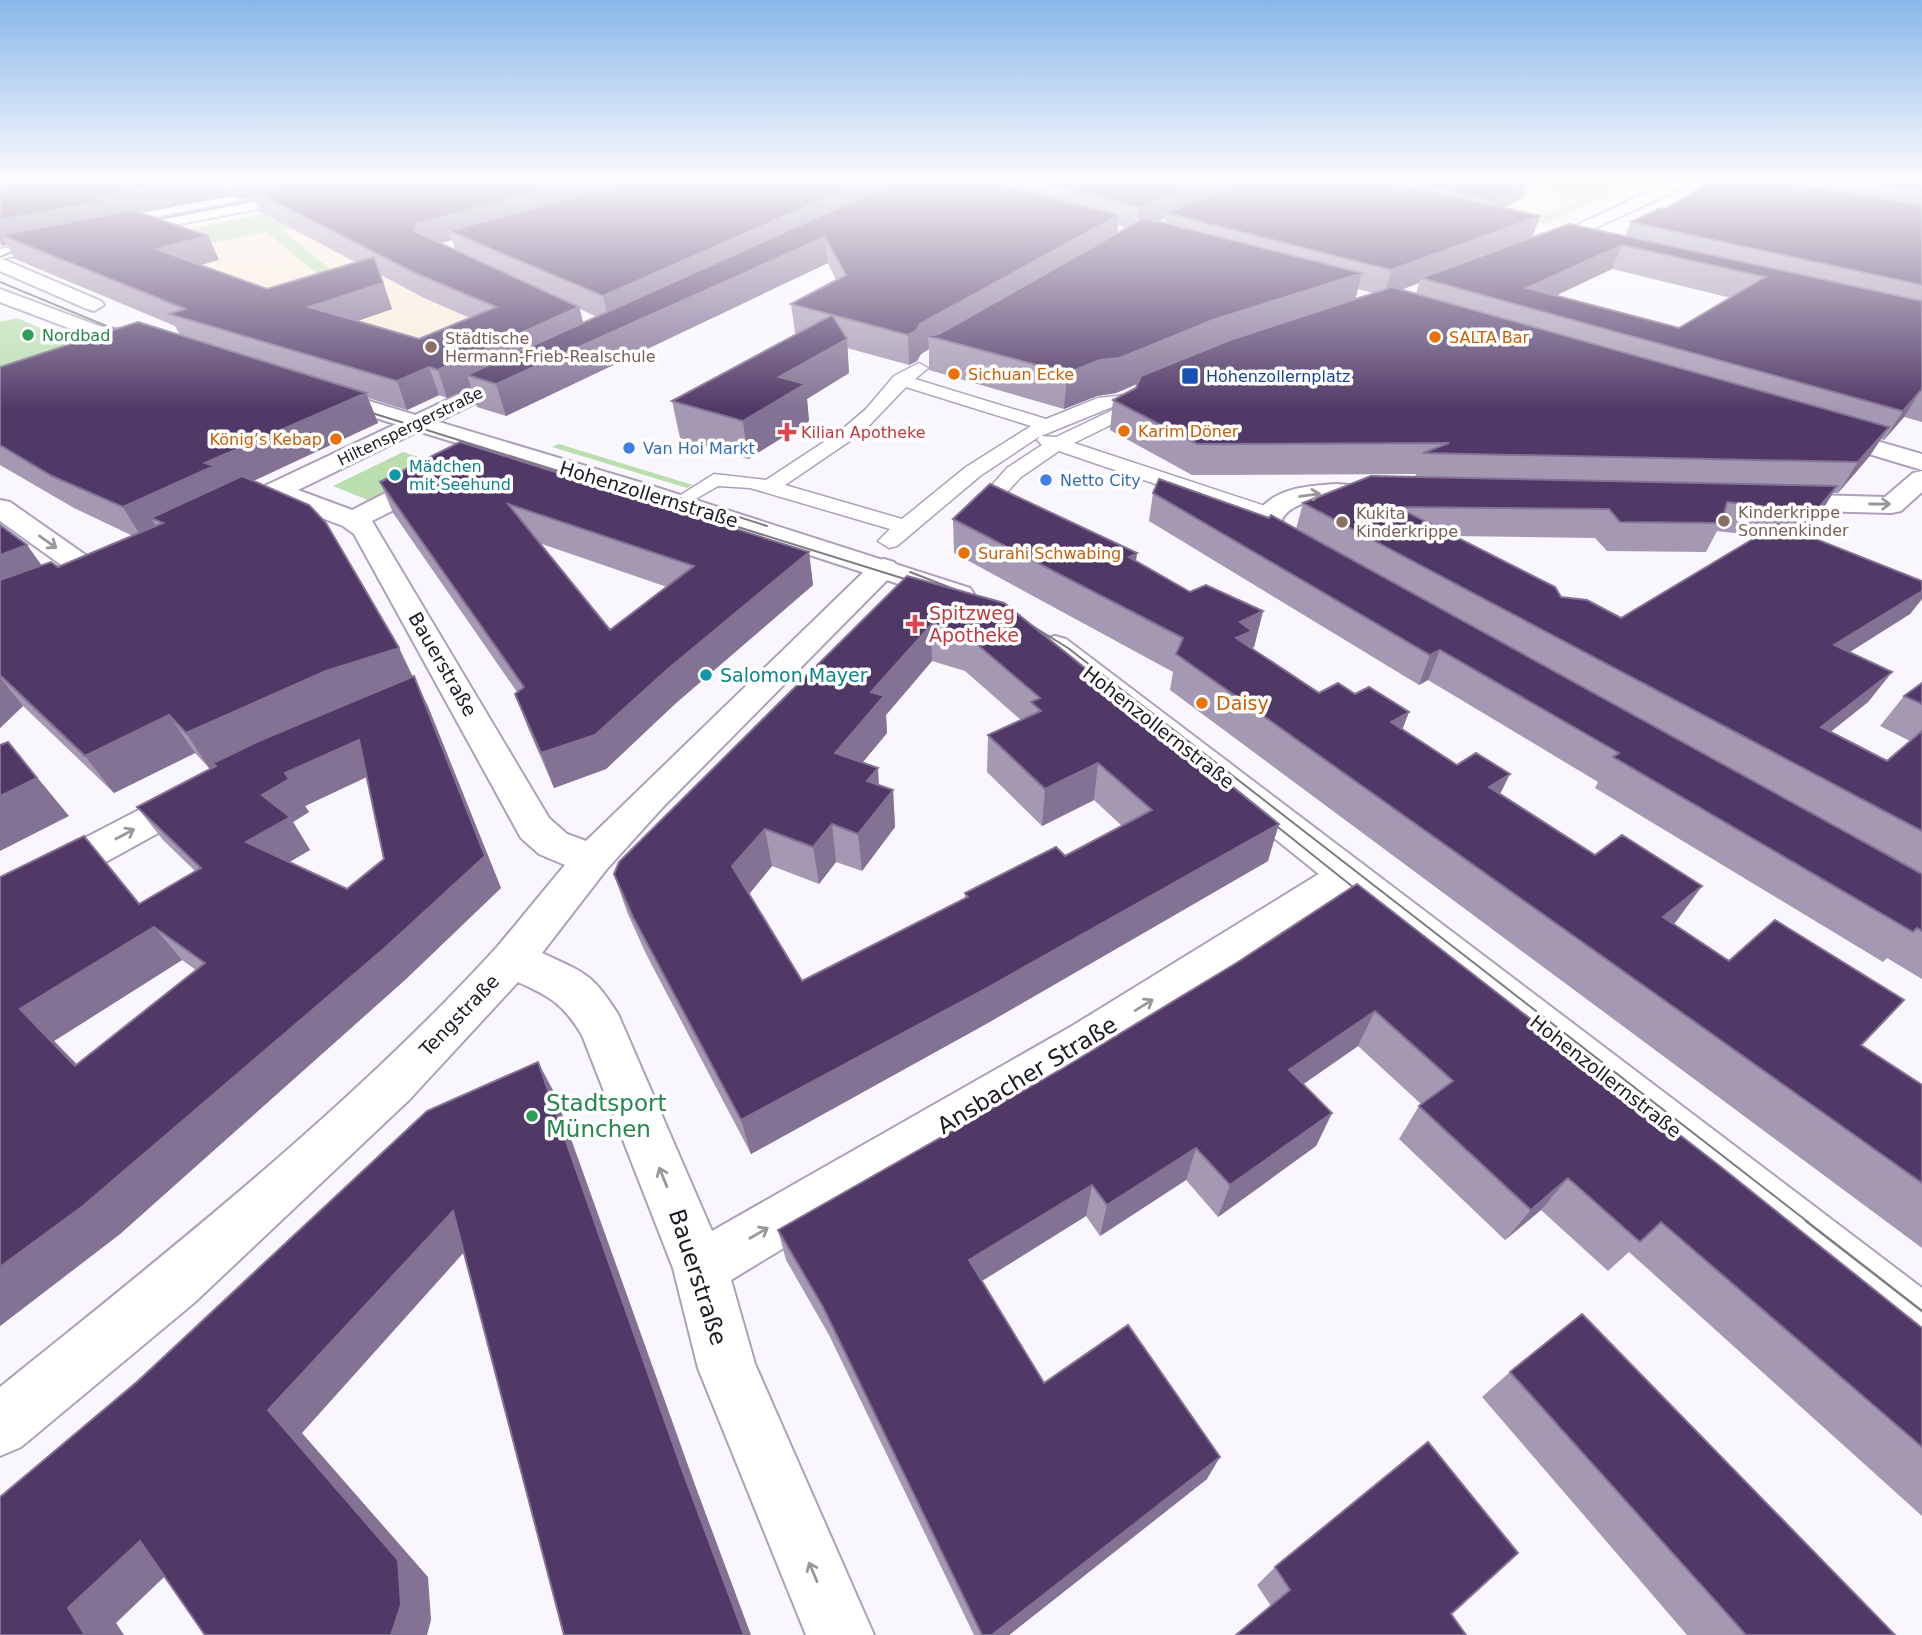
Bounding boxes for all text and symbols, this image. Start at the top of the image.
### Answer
place label: Nordbad [42,326,110,345]
marker: Nordbad [20,327,36,343]
place label: SALTA Bar [1449,328,1529,347]
place label: Städtische Hermann-Frieb-Realschule [445,329,656,366]
marker: SALTA Bar [1427,329,1443,345]
marker: Städtische Hermann-Frieb-Realschule [423,339,439,355]
place label: Sichuan Ecke [968,365,1074,384]
marker: Sichuan Ecke [946,366,962,382]
marker: Hohenzollernplatz [1180,366,1200,386]
place label: Hohenzollernplatz [1206,367,1350,386]
street label: Hiltenspergerstraße [334,383,486,470]
place label: Karim Döner [1138,422,1239,441]
place label: Kilian Apotheke [801,423,926,442]
marker: Karim Döner [1116,423,1132,439]
marker: Kilian Apotheke [779,424,795,440]
place label: König’s Kebap [210,430,322,449]
marker: König’s Kebap [328,431,344,447]
place label: Van Hoi Markt [643,439,755,458]
marker: Van Hoi Markt [621,440,637,456]
street label: Hohenzollernstraße [557,456,741,532]
place label: Mädchen mit Seehund [409,457,511,494]
marker: Mädchen mit Seehund [387,467,403,483]
place label: Netto City [1060,471,1141,490]
marker: Netto City [1038,472,1054,488]
one-way arrow [1298,489,1321,502]
one-way arrow [1868,497,1891,511]
place label: Kinderkrippe Sonnenkinder [1738,503,1849,540]
place label: Kukita Kinderkrippe [1356,504,1458,541]
marker: Kinderkrippe Sonnenkinder [1716,513,1732,529]
marker: Kukita Kinderkrippe [1334,514,1350,530]
one-way arrow [38,535,57,549]
place label: Surahi Schwabing [978,544,1121,563]
marker: Surahi Schwabing [956,545,972,561]
place label: Spitzweg Apotheke [929,602,1019,646]
street label: Bauerstraße [404,608,482,720]
marker: Spitzweg Apotheke [907,616,923,632]
street label: Hohenzollernstraße [1079,661,1239,793]
place label: Salomon Mayer [720,664,868,686]
marker: Salomon Mayer [698,667,714,683]
place label: Daisy [1216,692,1269,714]
marker: Daisy [1194,695,1210,711]
one-way arrow [114,827,135,840]
street label: Tengstraße [414,970,503,1061]
one-way arrow [1134,998,1154,1012]
street label: Hohenzollernstraße [1526,1010,1686,1142]
street label: Ansbacher Straße [932,1011,1122,1139]
place label: Stadtsport München [546,1090,666,1142]
marker: Stadtsport München [524,1108,540,1124]
one-way arrow [655,1166,668,1188]
street label: Bauerstraße [664,1206,732,1348]
one-way arrow [748,1226,768,1240]
one-way arrow [806,1562,819,1583]

